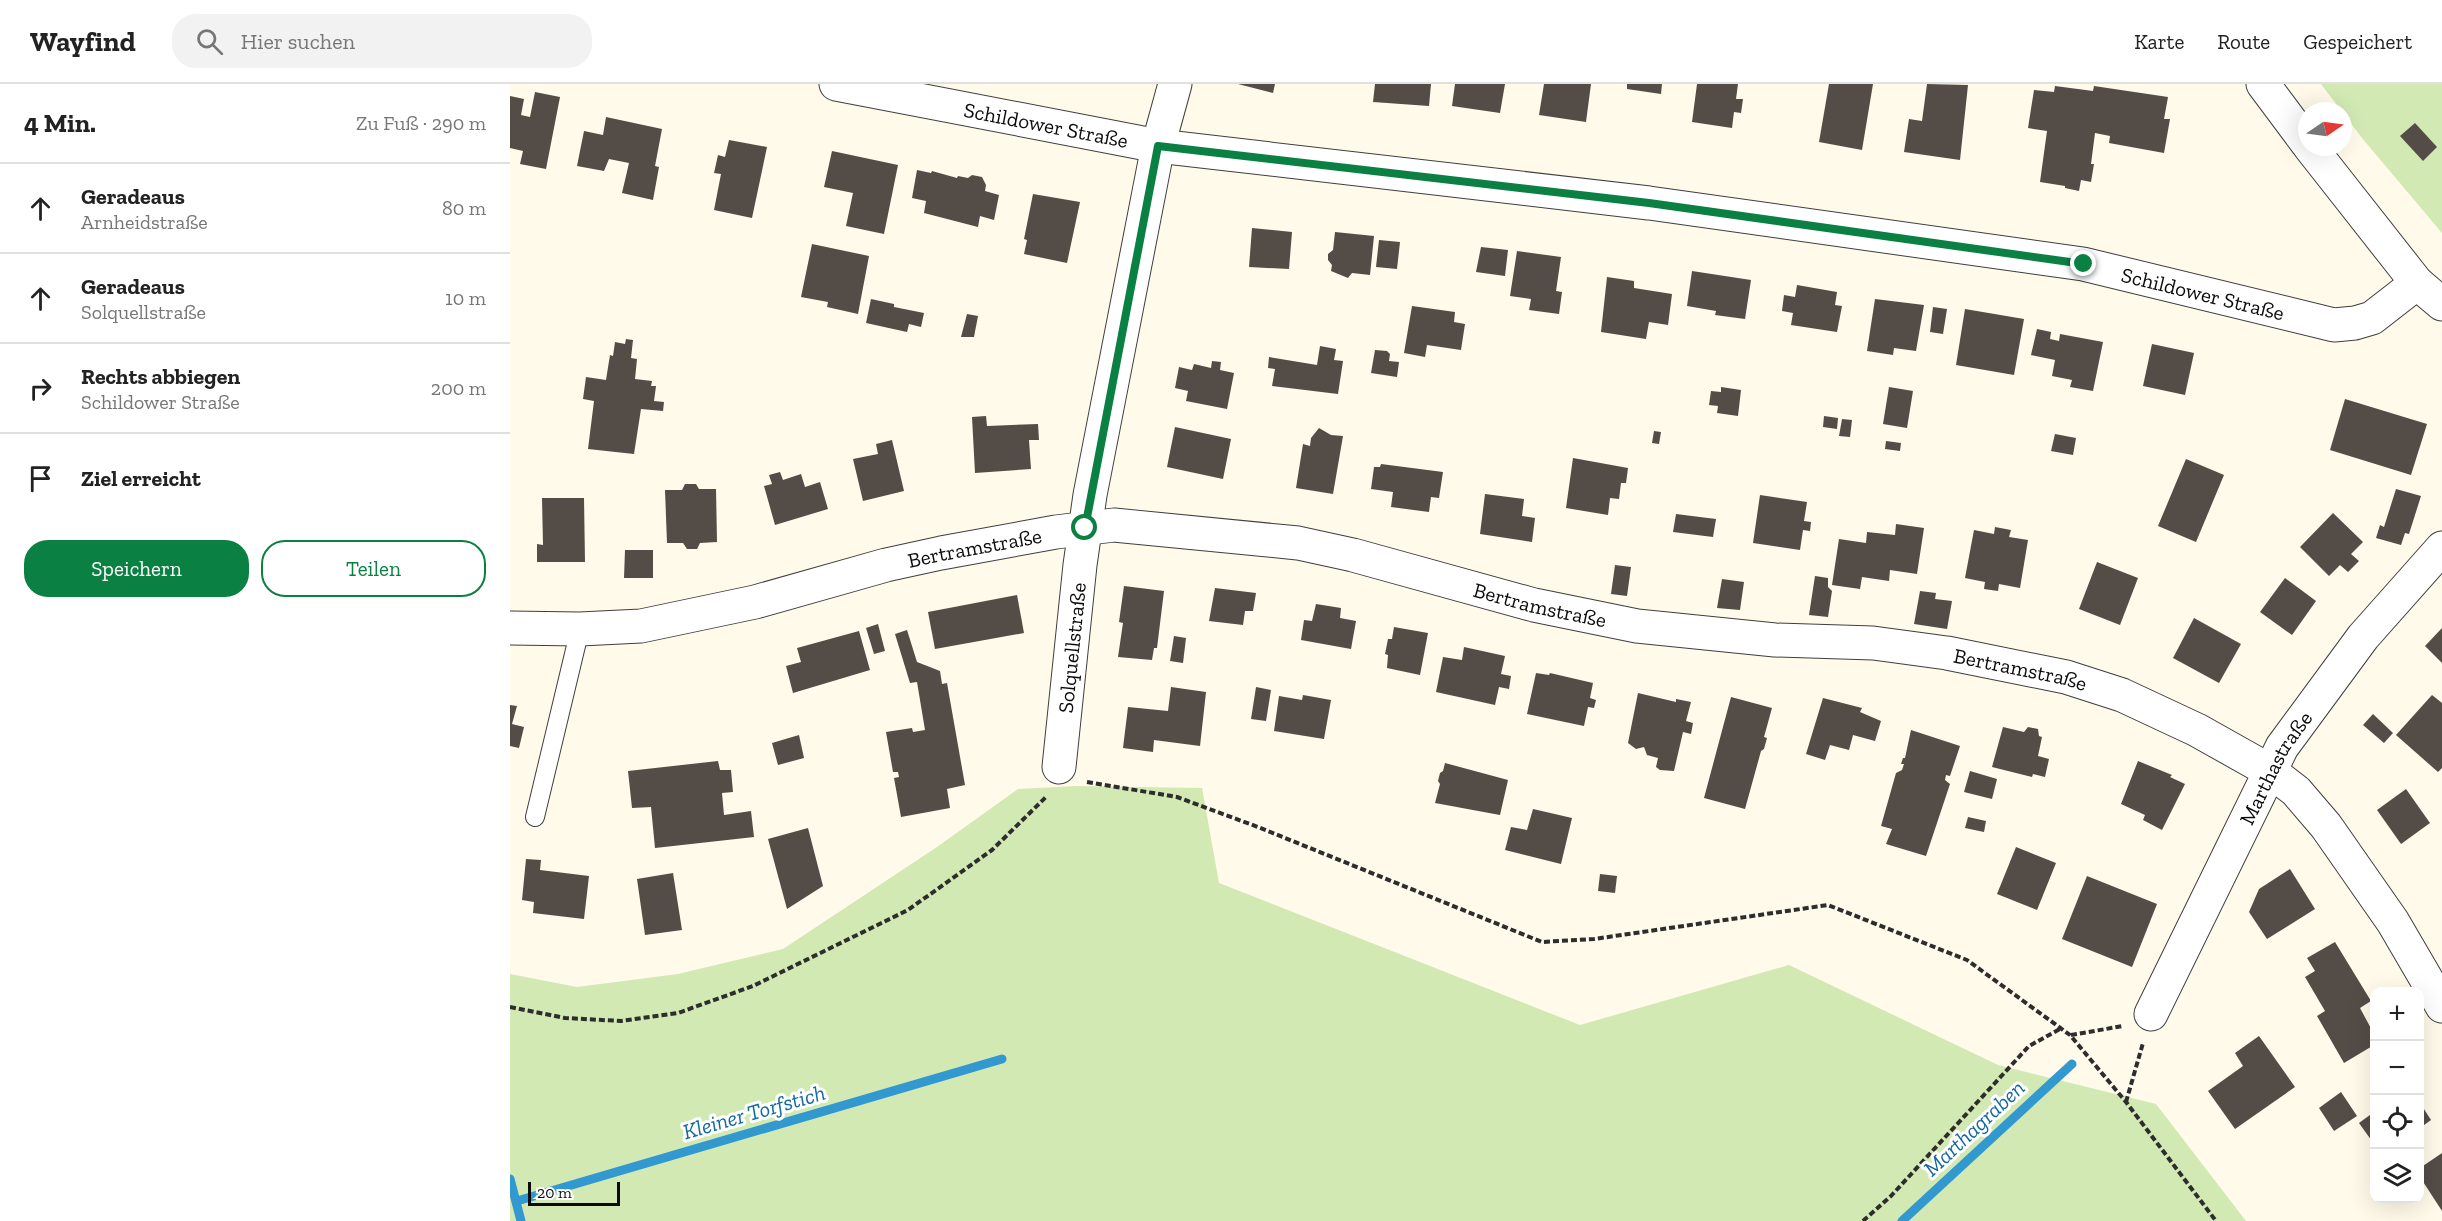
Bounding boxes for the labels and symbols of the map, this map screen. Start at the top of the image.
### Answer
street label: Schildower Straße [962,96,1131,153]
north arrow [2298,102,2352,156]
route end [2070,250,2096,276]
street label: Schildower Straße [2119,261,2287,325]
route start [1071,514,1097,540]
street label: Bertramstraße [905,522,1044,572]
street label: Bertramstraße [1471,576,1609,632]
street label: Solquellstraße [1052,581,1091,714]
street label: Bertramstraße [1952,642,2091,696]
street label: Marthastraße [2233,706,2317,829]
water label: Marthagraben [1918,1074,2030,1182]
water label: Kleiner Torfstich [680,1079,828,1145]
scale bar [528,1179,620,1206]

